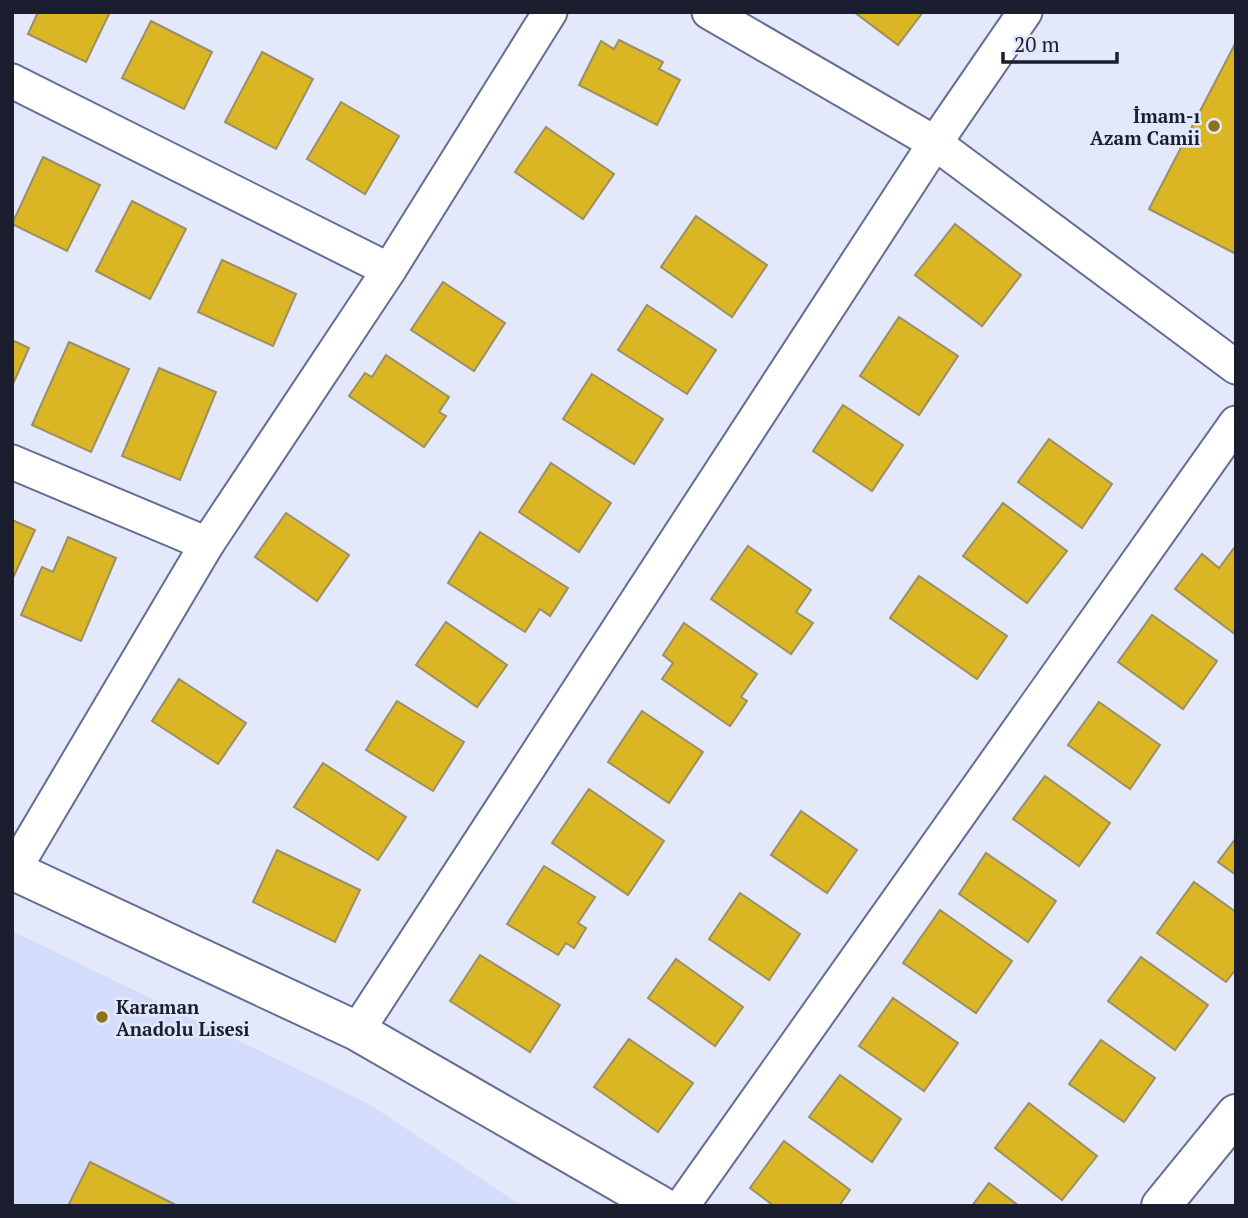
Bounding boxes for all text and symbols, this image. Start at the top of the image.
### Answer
scale bar [1003,21,1117,65]
text: 20 m [1014,30,1060,58]
place label: İmam-ı Azam Camii [1090,103,1200,150]
marker: İmam-ı Azam Camii [1206,118,1222,134]
place label: Karaman Anadolu Lisesi [116,994,250,1041]
marker: Karaman Anadolu Lisesi [94,1009,110,1025]

